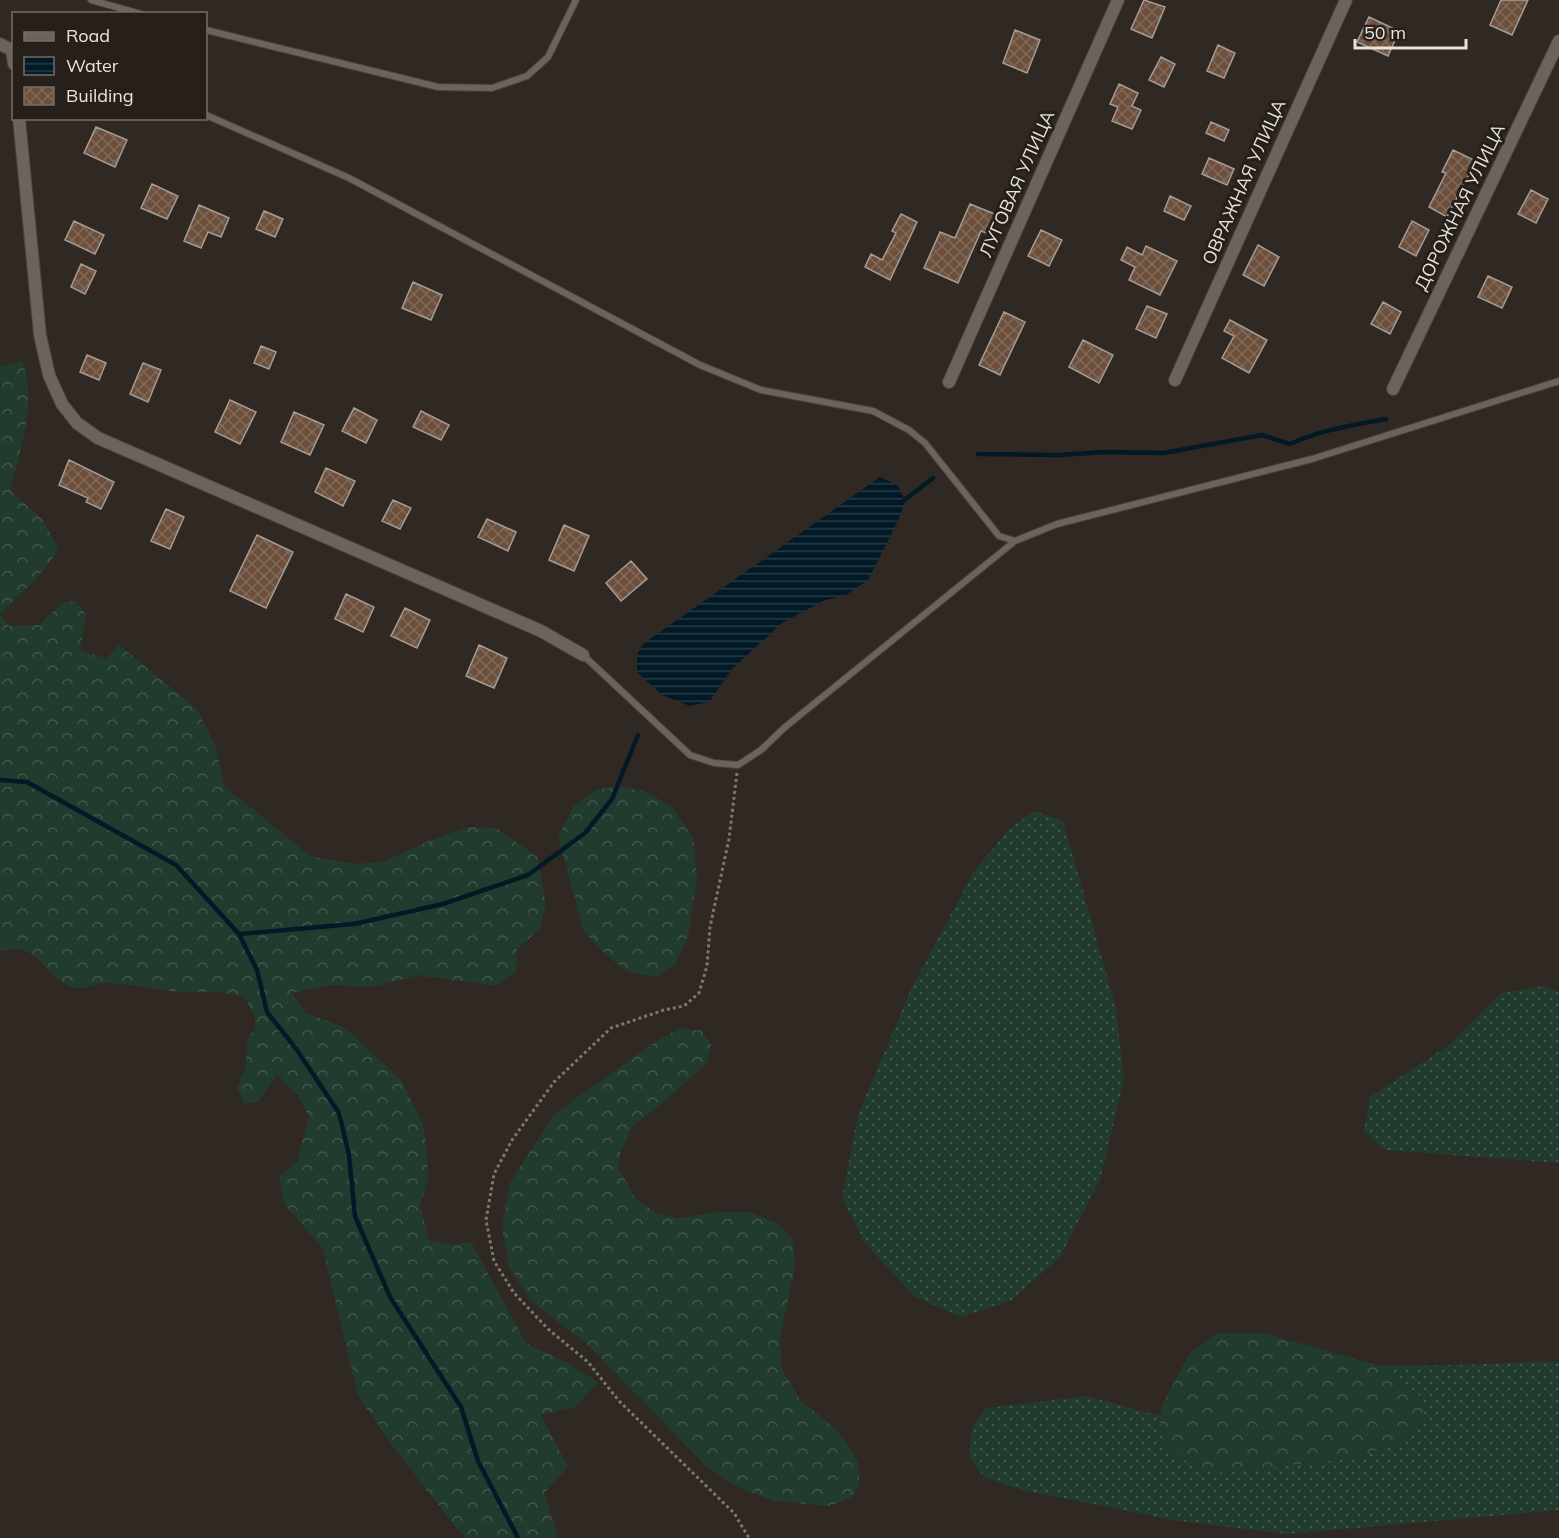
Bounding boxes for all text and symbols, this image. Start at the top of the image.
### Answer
legend [12,12,207,120]
scale bar [1355,12,1466,50]
text: 50 m [1364,21,1406,44]
text: Road [66,24,110,47]
text: Water [66,54,119,77]
text: Building [66,84,134,107]
street label: ОВРАЖНАЯ УЛИЦА [1197,96,1290,268]
street label: ЛУГОВАЯ УЛИЦА [974,107,1059,261]
street label: ДОРОЖНАЯ УЛИЦА [1409,120,1510,294]

